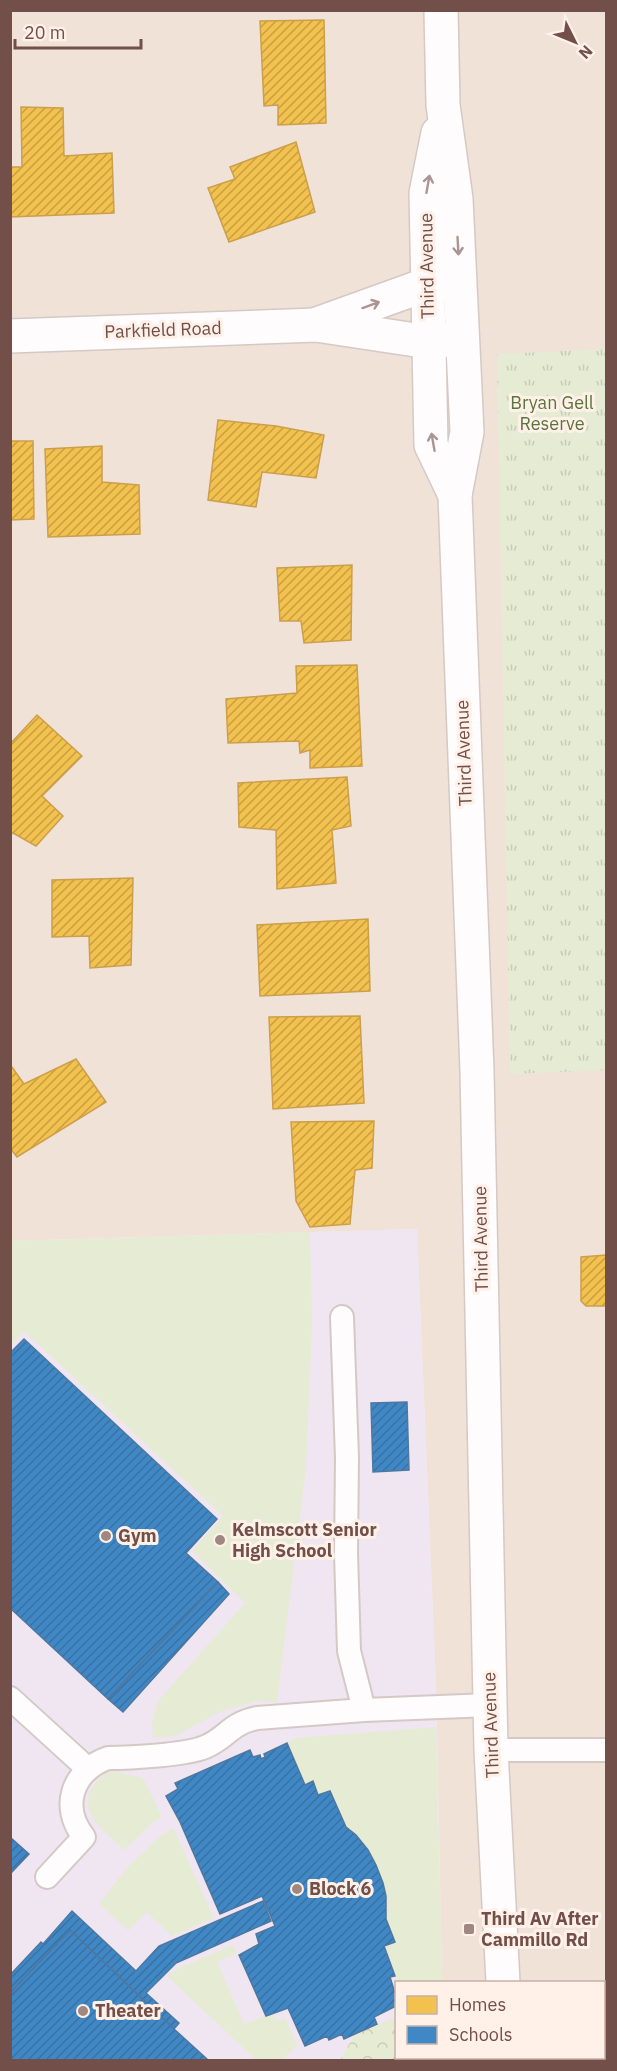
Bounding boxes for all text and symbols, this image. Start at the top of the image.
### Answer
scale bar [15,12,141,50]
north arrow [545,12,605,72]
text: 20 m [24,21,66,44]
text: N [575,41,597,63]
one-way arrow [423,175,434,195]
street label: Third Avenue [414,213,439,319]
one-way arrow [453,236,464,256]
one-way arrow [361,298,380,309]
street label: Parkfield Road [104,316,222,343]
park label: Bryan Gell Reserve [510,391,594,435]
one-way arrow [427,433,438,452]
street label: Third Avenue [450,699,477,807]
street label: Third Avenue [468,1186,493,1292]
place label: Kelmscott Senior High School [232,1518,377,1562]
place label: Gym [118,1524,157,1547]
marker: Gym [99,1529,113,1543]
marker: Kelmscott Senior High School [213,1533,227,1547]
street label: Third Avenue [477,1671,504,1779]
place label: Block 6 [309,1877,372,1900]
marker: Block 6 [290,1882,304,1896]
place label: Third Av After Cammillo Rd [481,1907,599,1951]
marker: Third Av After Cammillo Rd [462,1922,476,1936]
legend [395,1981,605,2059]
text: Homes [449,1993,506,2016]
place label: Theater [95,1999,161,2022]
marker: Theater [76,2004,90,2018]
text: Schools [449,2023,513,2046]

